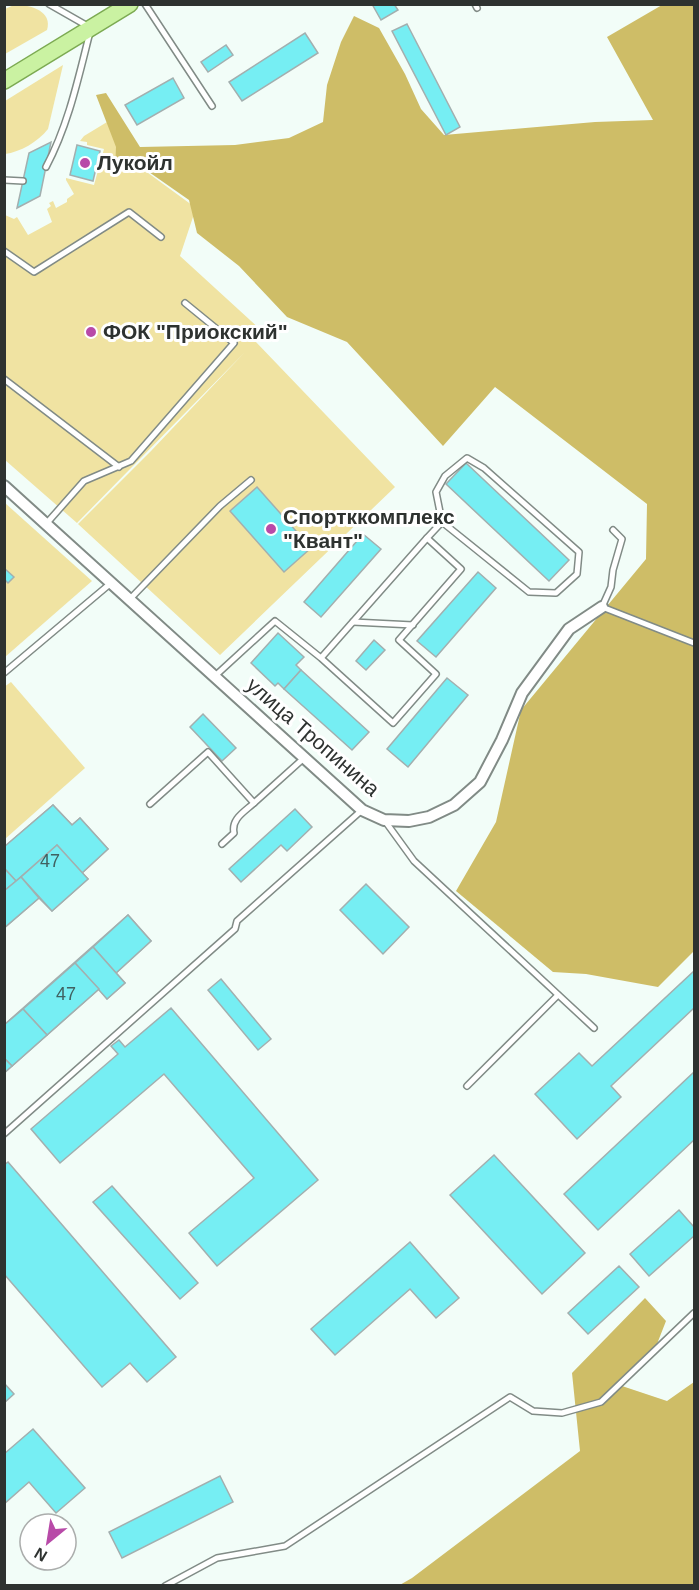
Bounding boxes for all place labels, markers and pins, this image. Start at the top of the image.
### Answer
place label: Лукойл [97,151,173,174]
marker: Лукойл [78,156,92,170]
place label: ФОК "Приокский" [103,320,288,343]
marker: ФОК "Приокский" [84,325,98,339]
place label: Спортккомплекс "Квант" [283,505,455,552]
marker: Спортккомплекс "Квант" [264,522,278,536]

